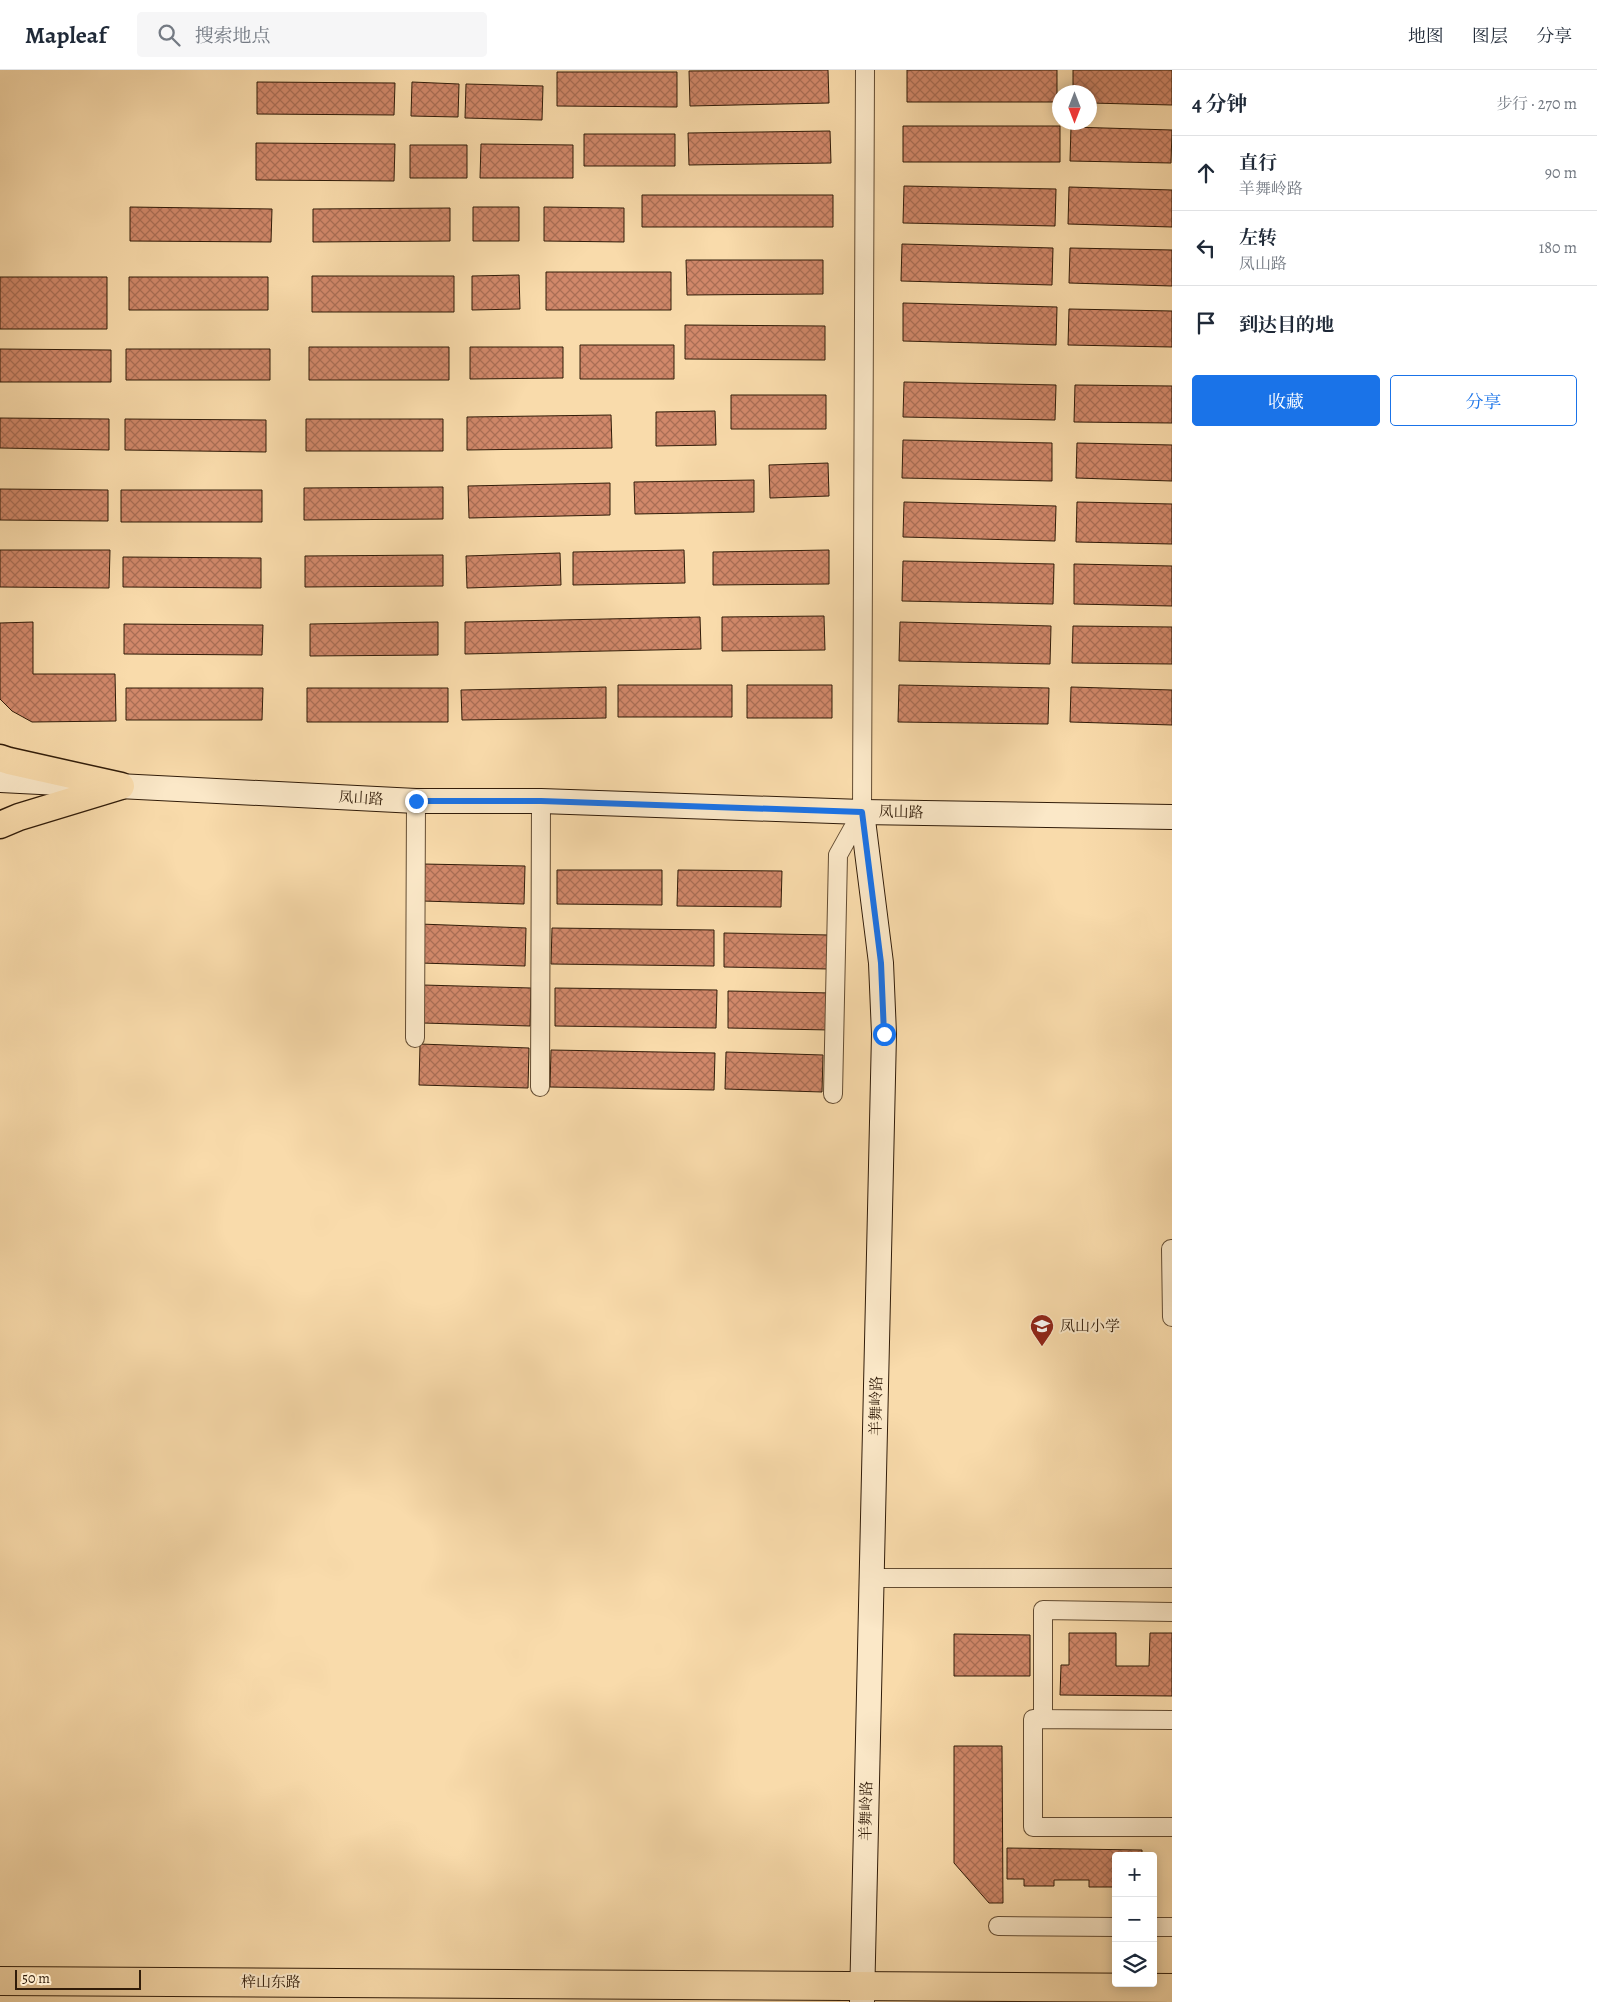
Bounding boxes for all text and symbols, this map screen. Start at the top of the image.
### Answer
search box [137,12,487,57]
text: Mapleaf [25,19,107,51]
icon: search [155,21,183,49]
text: 搜索地点 [195,23,271,49]
text: 地图 [1408,24,1444,48]
text: 图层 [1472,24,1508,48]
text: 分享 [1536,24,1572,48]
north arrow [1052,85,1097,130]
text: 4 分钟 [1192,90,1248,118]
text: 步行 · 270 m [1496,93,1577,115]
text: 直行 [1239,150,1277,176]
icon: ahead [1192,159,1220,187]
text: 90 m [1545,162,1577,184]
text: 羊舞岭路 [1239,178,1303,200]
text: 左转 [1239,225,1277,251]
icon: left [1192,234,1220,262]
text: 180 m [1539,237,1577,259]
text: 凤山路 [1239,253,1287,275]
icon: arrive [1192,309,1220,337]
text: 到达目的地 [1239,312,1334,338]
button: 收藏 [1192,375,1380,426]
button: 分享 [1390,375,1577,426]
street label: 凤山路 [338,787,384,809]
route end [405,790,428,813]
street label: 凤山路 [878,802,924,822]
route start [873,1023,896,1046]
school or university icon: 凤山小学 [1029,1313,1055,1347]
place label: 凤山小学 [1060,1316,1120,1336]
street label: 羊舞岭路 [865,1376,887,1436]
street label: 羊舞岭路 [855,1781,877,1841]
map controls [1112,1852,1157,1987]
button: + [1112,1852,1157,1897]
button: − [1112,1897,1157,1942]
button: layers [1112,1942,1157,1987]
scale bar [15,1967,141,1990]
text: 50 m [22,1969,50,1988]
street label: 梓山东路 [241,1972,301,1992]

